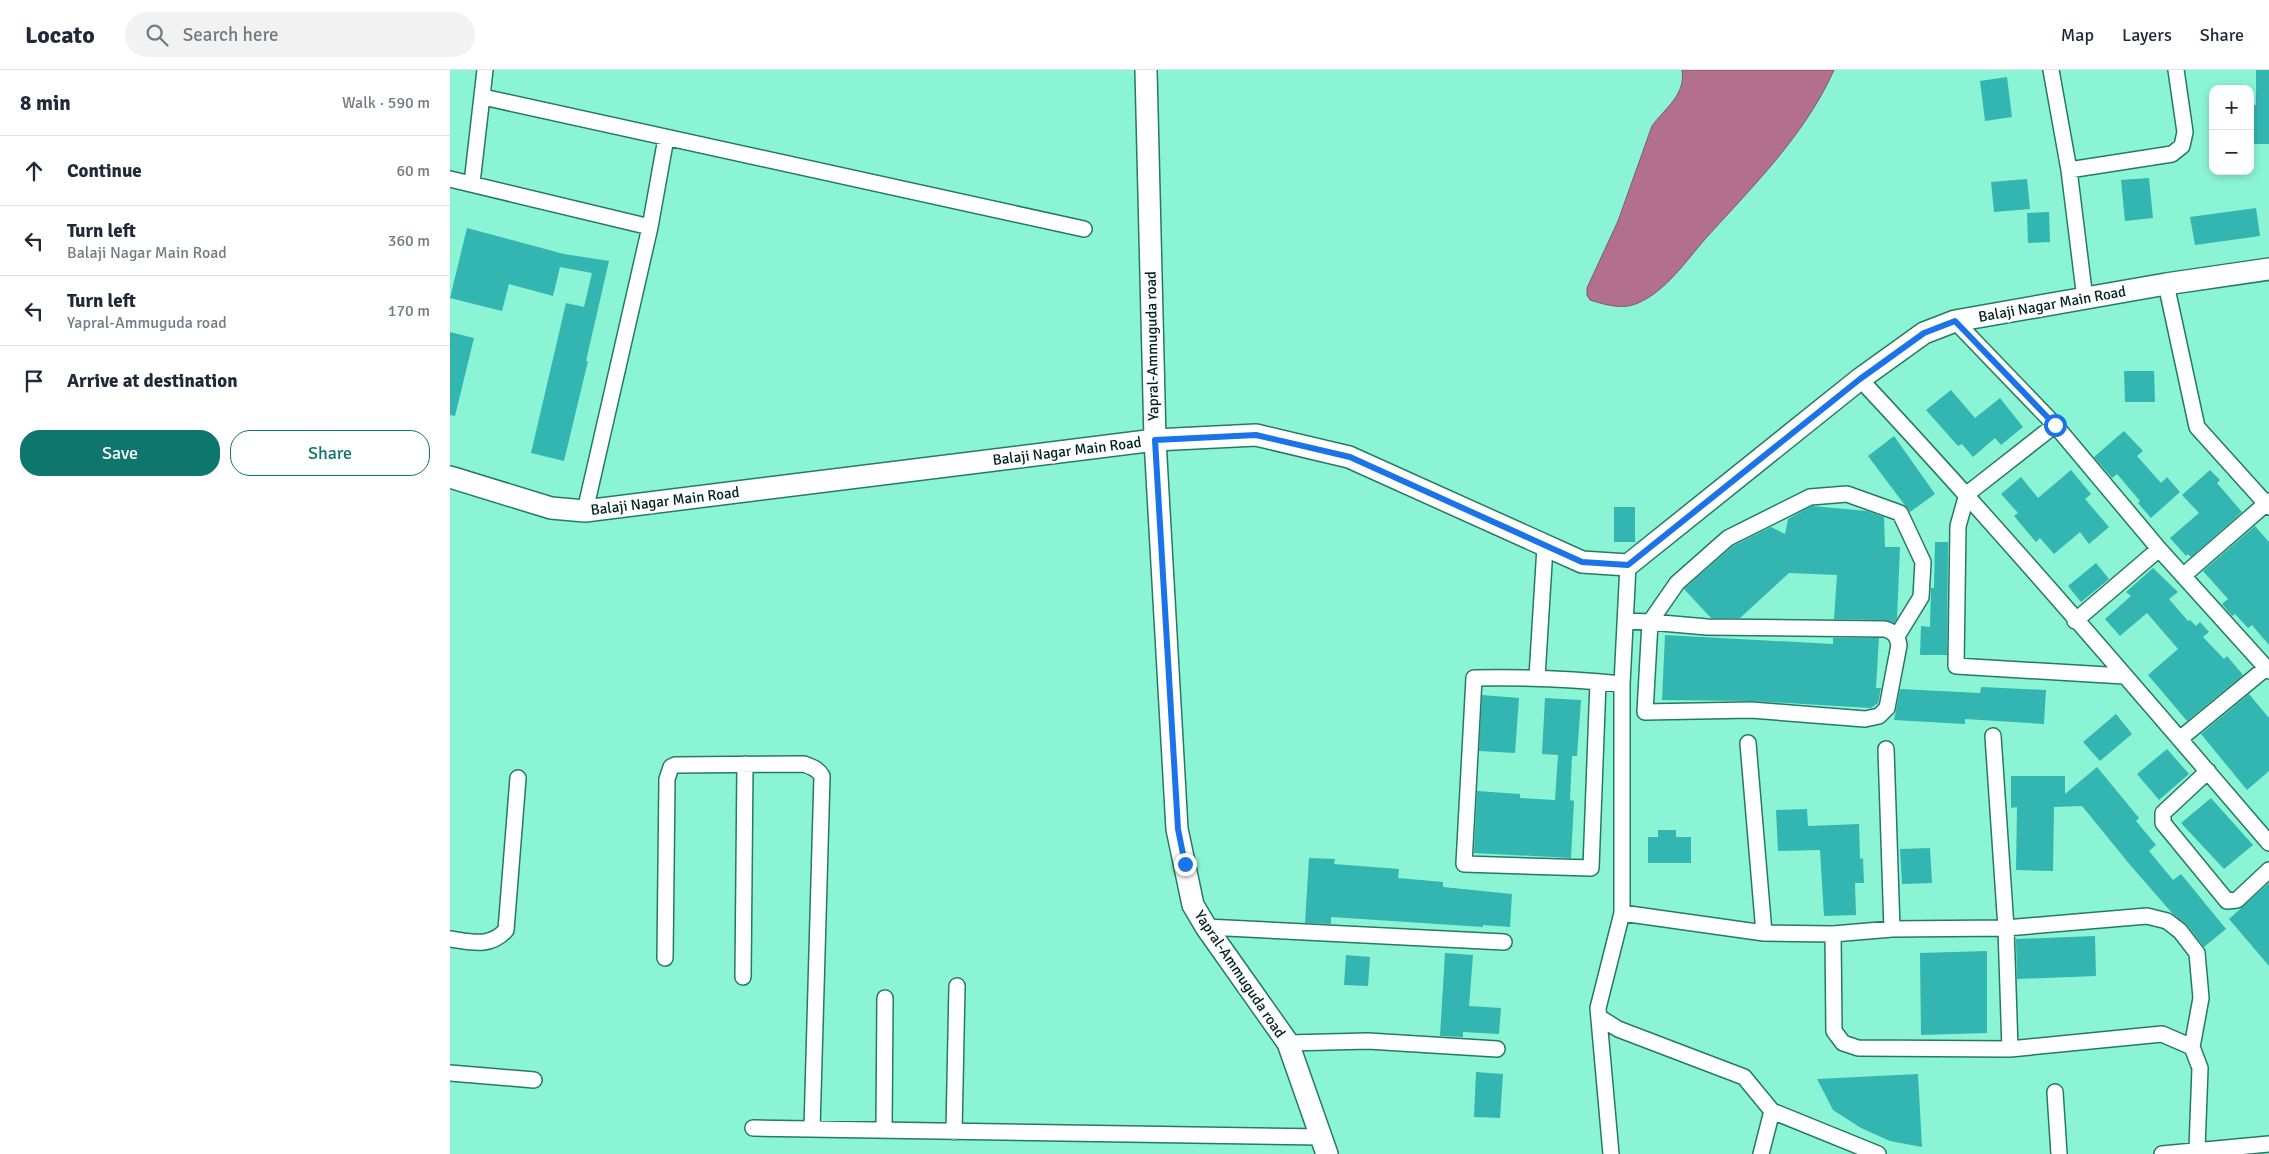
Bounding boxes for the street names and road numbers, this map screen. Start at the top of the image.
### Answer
street label: Yapral-Ammuguda road [1142,271,1162,421]
street label: Balaji Nagar Main Road [1977,282,2127,326]
street label: Balaji Nagar Main Road [992,433,1142,469]
street label: Balaji Nagar Main Road [590,483,740,519]
street label: Yapral-Ammuguda road [1191,907,1289,1041]

